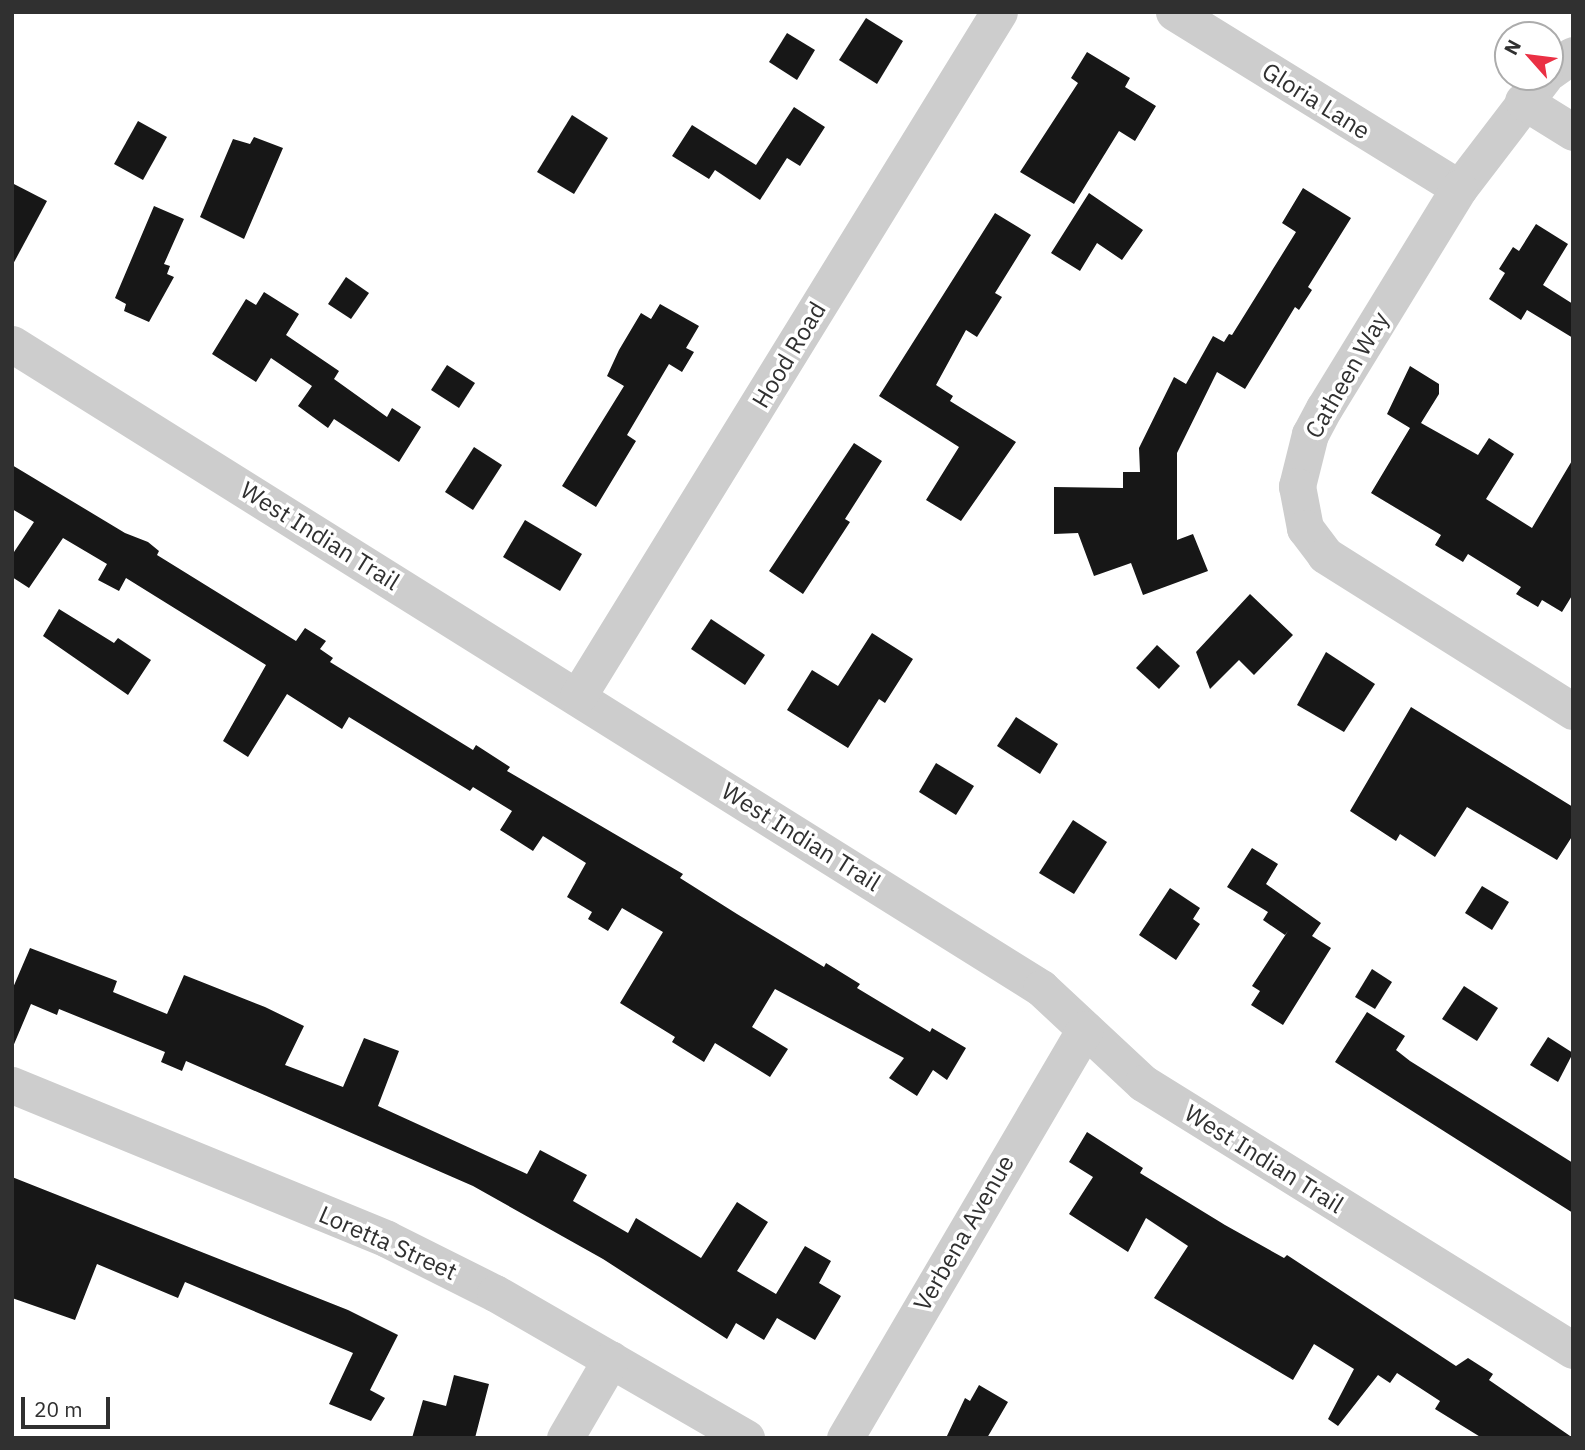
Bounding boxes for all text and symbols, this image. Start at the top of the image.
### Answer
north arrow [1494,21,1564,91]
text: N [1498,35,1526,59]
street label: Gloria Lane [1257,57,1375,145]
street label: Hood Road [746,297,832,413]
street label: Catheen Way [1299,307,1395,443]
street label: West Indian Trail [235,476,405,596]
street label: West Indian Trail [716,777,886,897]
street label: West Indian Trail [1179,1099,1349,1219]
street label: Verbena Avenue [908,1150,1020,1316]
street label: Loretta Street [315,1200,461,1286]
scale bar [24,1384,114,1428]
text: 20 m [34,1395,83,1423]

